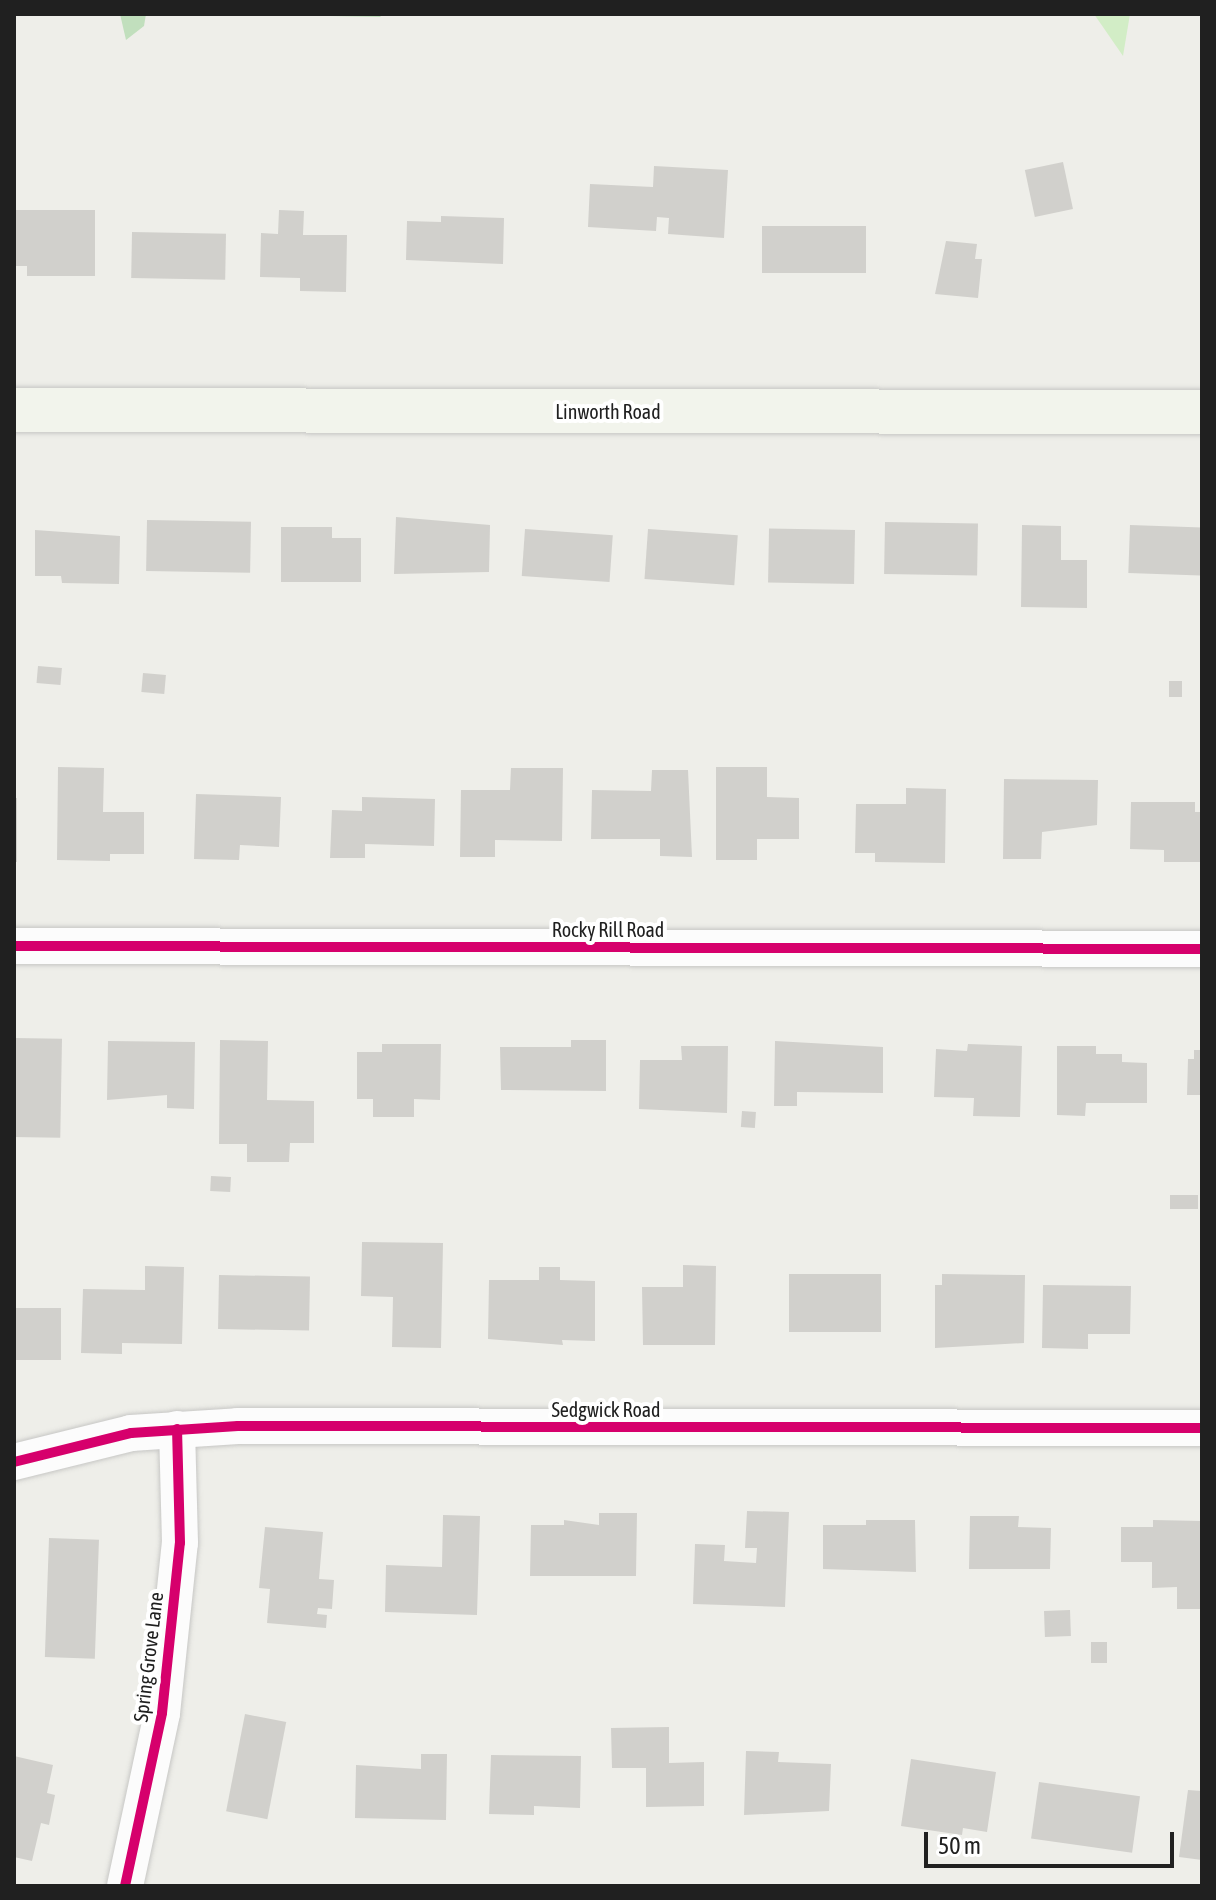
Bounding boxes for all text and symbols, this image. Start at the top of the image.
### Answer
street label: Linworth Road [555,399,661,423]
street label: Rocky Rill Road [552,917,664,941]
street label: Sedgwick Road [551,1397,661,1421]
street label: Spring Grove Lane [128,1591,168,1723]
scale bar [928,1816,1178,1866]
text: 50 m [938,1832,981,1859]

